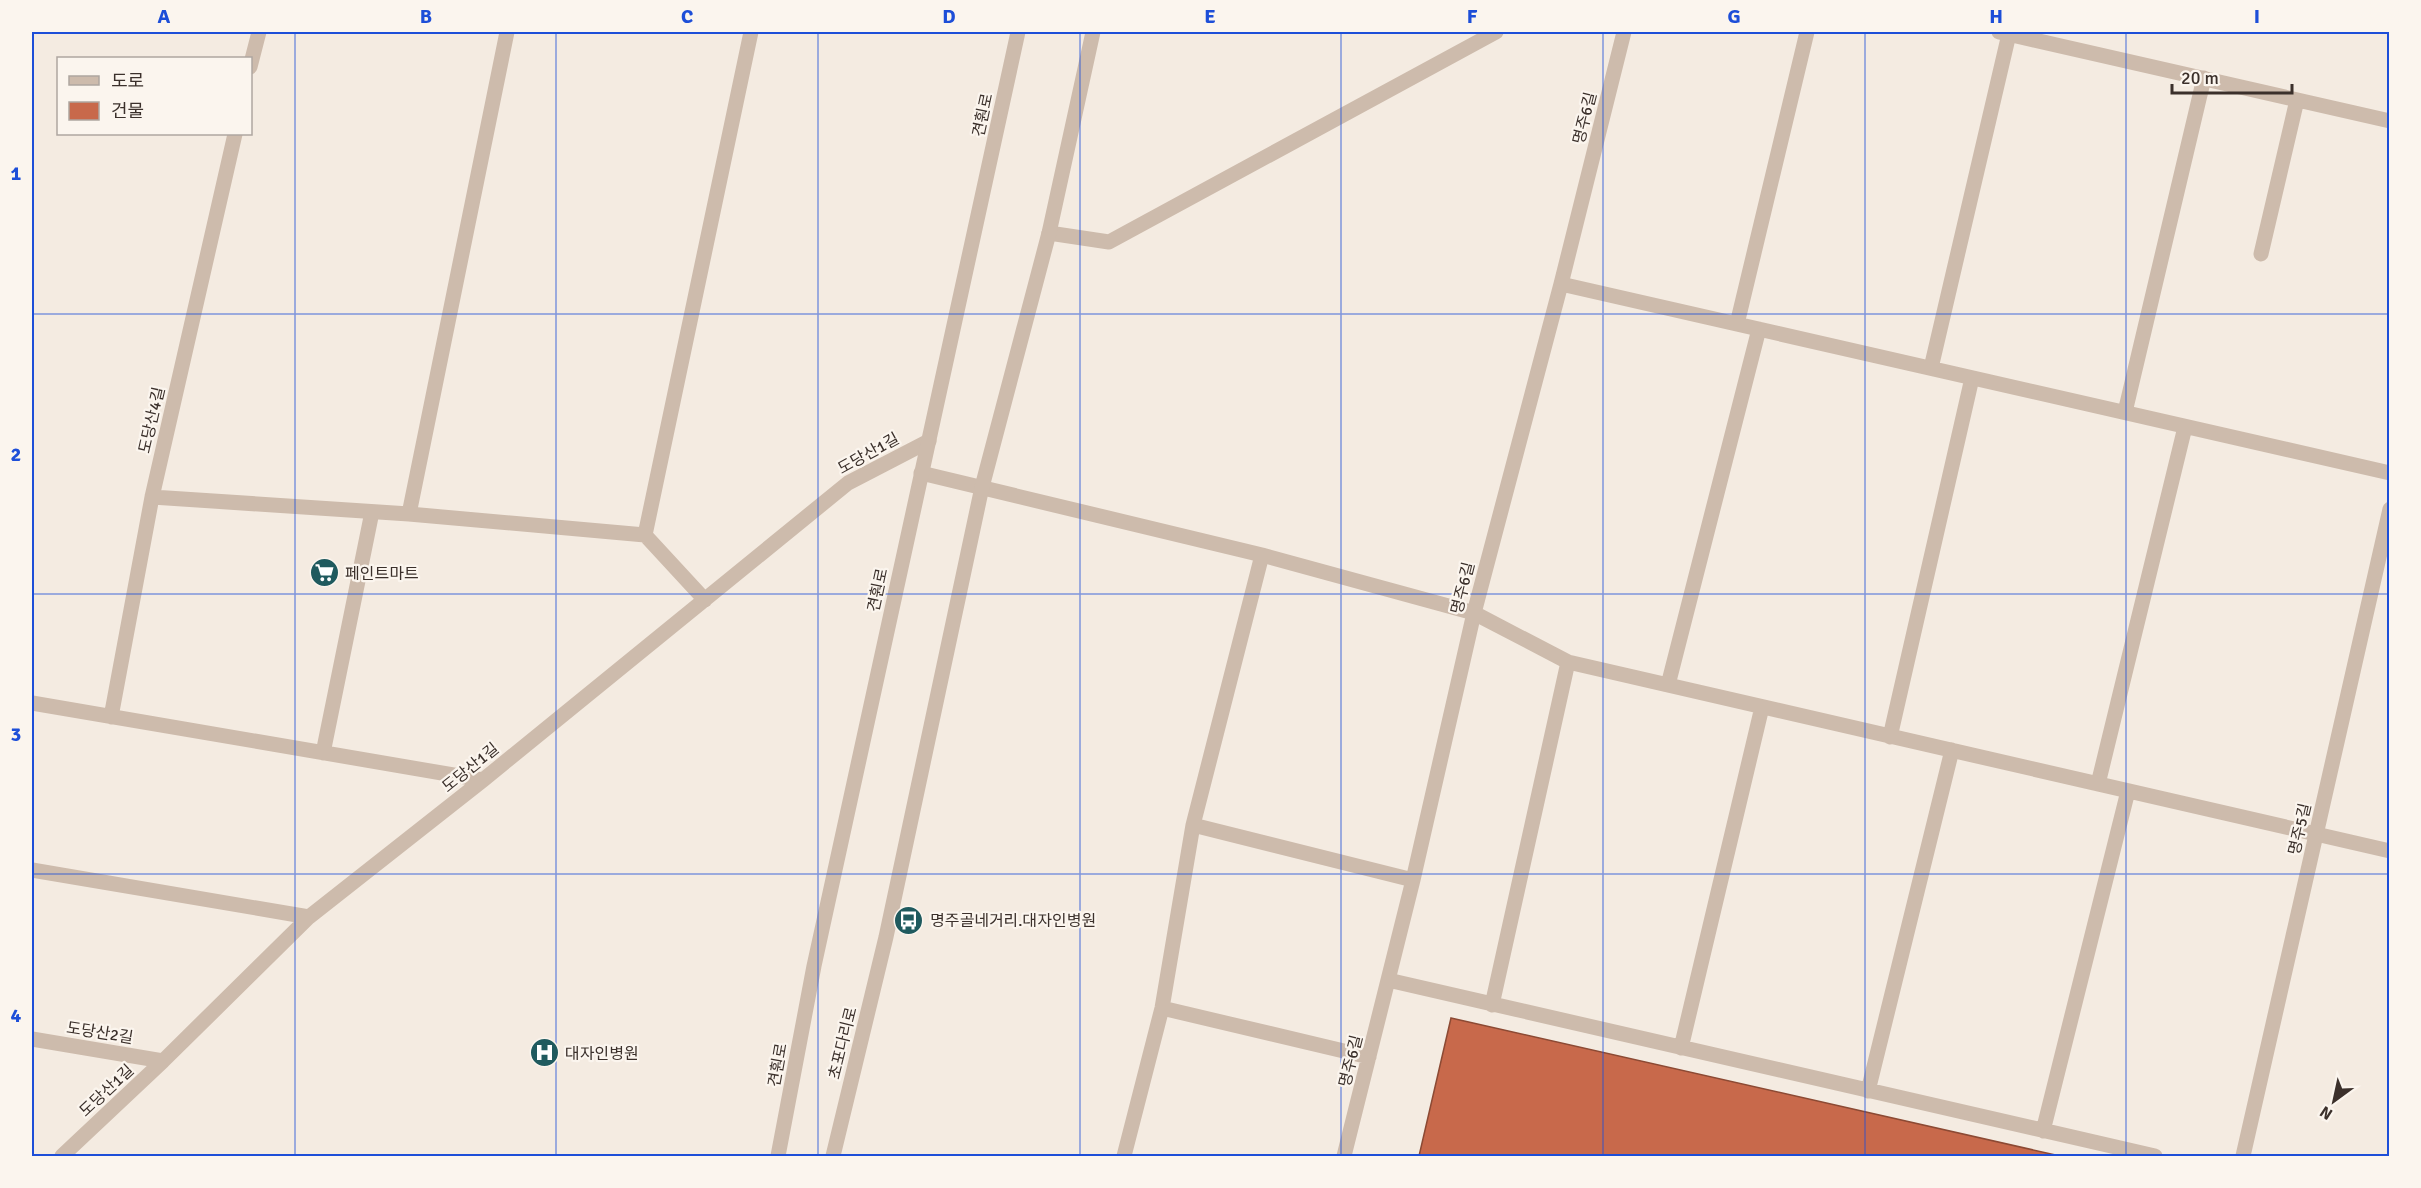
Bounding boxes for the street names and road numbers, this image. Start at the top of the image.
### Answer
street label: 명주6길 [1569,90,1601,146]
street label: 견훤로 [969,91,997,139]
street label: 도당산4길 [135,385,169,455]
street label: 도당산1길 [834,429,903,479]
street label: 명주6길 [1447,560,1479,616]
street label: 견훤로 [864,566,892,614]
street label: 도당산1길 [438,739,503,797]
street label: 명주5길 [2284,801,2316,857]
street label: 초포다리로 [824,1005,862,1081]
street label: 도당산2길 [65,1018,135,1048]
street label: 명주6길 [1335,1033,1367,1089]
street label: 견훤로 [764,1041,792,1089]
street label: 도당산1길 [75,1060,138,1121]

